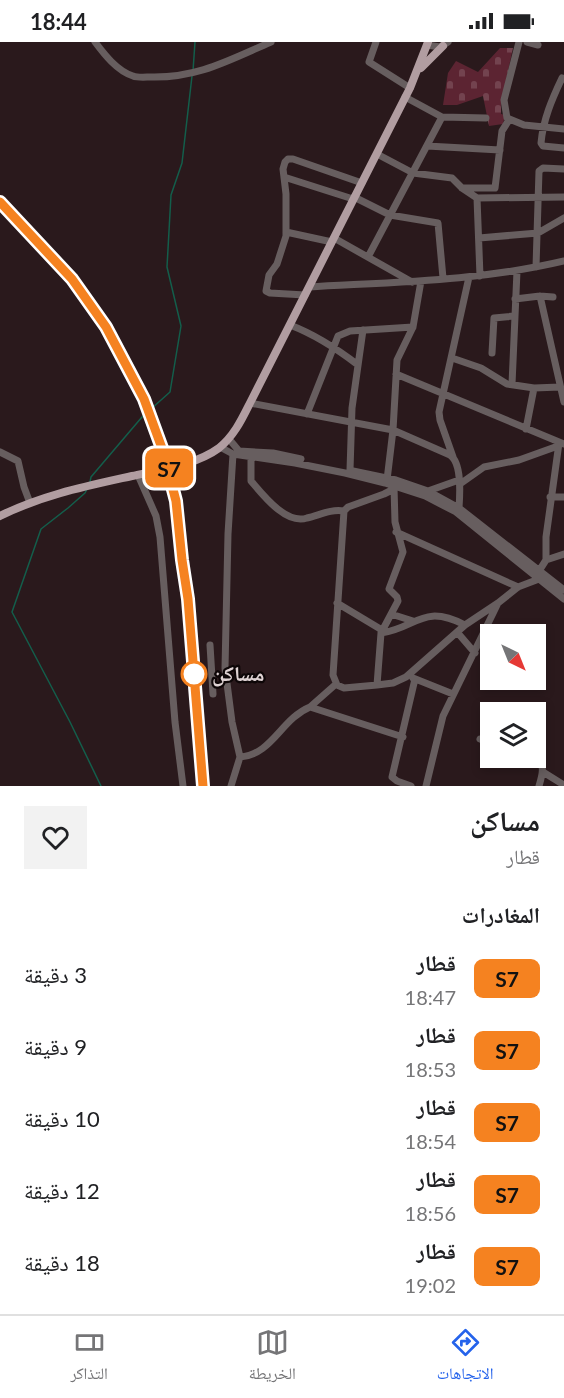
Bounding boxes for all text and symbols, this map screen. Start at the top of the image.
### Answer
text: 18:44 [30,8,87,35]
line badge: S7 [142,448,196,488]
text: S7 [157,456,181,481]
north arrow [480,624,546,690]
map controls [480,624,546,768]
place label: مساكن [212,660,265,687]
marker: مساكن [181,661,207,687]
button: layers [480,702,546,768]
text: مساكن [470,803,540,837]
button: heart [24,806,87,869]
text: قطار [506,844,540,868]
text: المغادرات [462,901,540,928]
text: قطار [416,949,456,976]
text: 3 دقيقة [24,961,87,988]
text: S7 [495,966,519,991]
text: 18:47 [405,985,456,1009]
text: قطار [416,1021,456,1048]
text: 9 دقيقة [24,1033,87,1060]
text: S7 [495,1038,519,1063]
text: 18:53 [405,1057,456,1081]
text: قطار [416,1093,456,1120]
text: 10 دقيقة [24,1105,100,1132]
text: S7 [495,1110,519,1135]
text: 18:54 [405,1129,456,1153]
text: قطار [416,1165,456,1192]
text: 12 دقيقة [24,1177,100,1204]
text: S7 [495,1182,519,1207]
text: 18:56 [405,1201,456,1225]
text: قطار [416,1237,456,1264]
text: 18 دقيقة [24,1249,100,1276]
text: S7 [495,1254,519,1279]
text: 19:02 [405,1273,456,1297]
tab: التذاكر [70,1326,108,1389]
tab: الخريطة [249,1326,296,1389]
tab: الاتجاهات [437,1326,494,1389]

